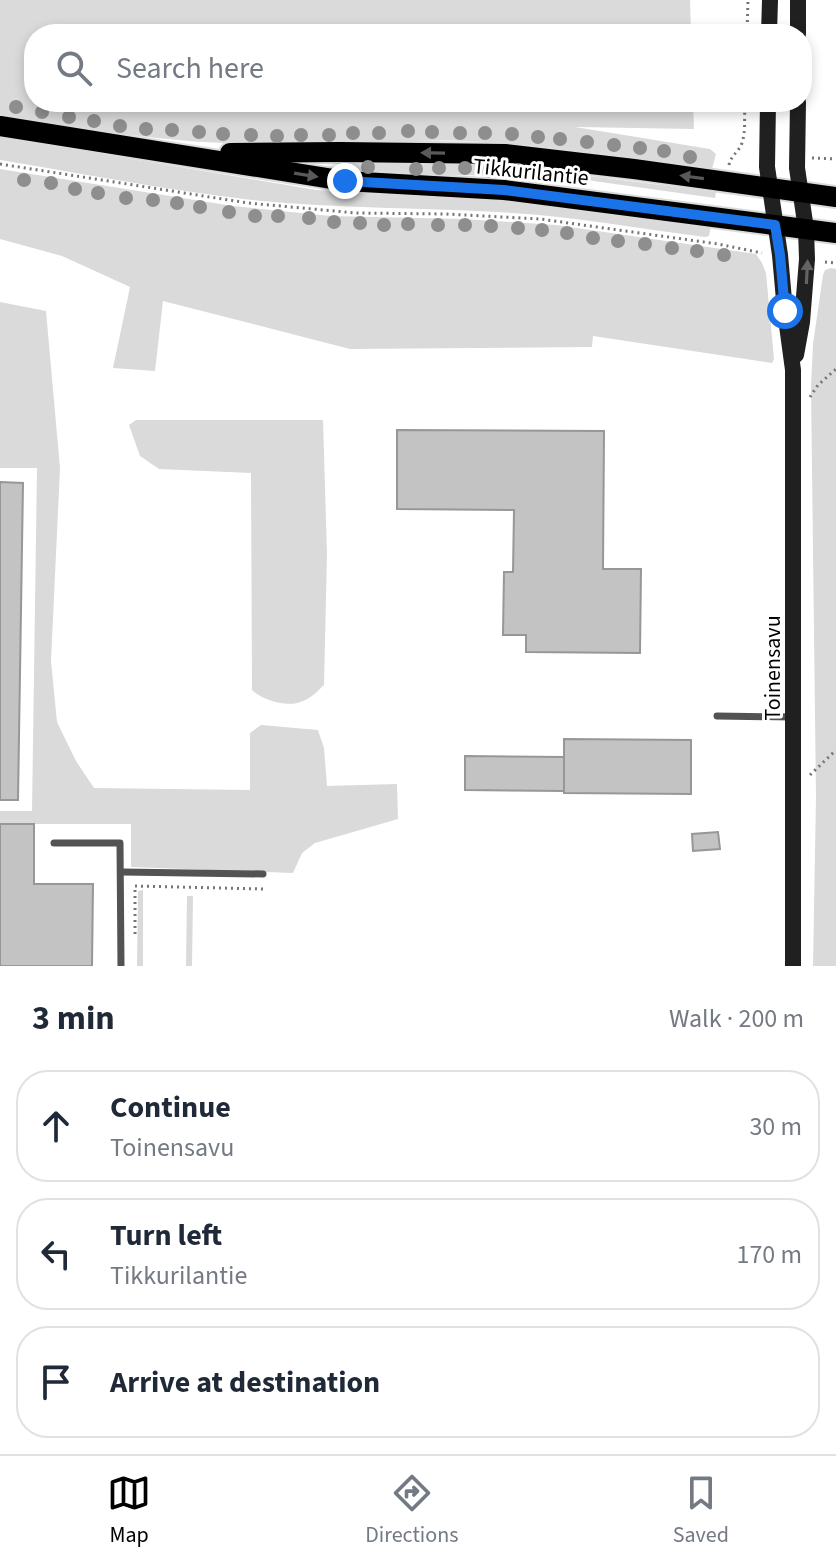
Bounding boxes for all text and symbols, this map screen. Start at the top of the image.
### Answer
search box [24,24,812,112]
icon: search [52,46,96,90]
text: Search here [116,47,264,90]
one-way arrow [420,147,445,159]
street label: Tikkurilantie [471,150,590,194]
route end [327,163,363,199]
one-way arrow [294,169,319,181]
one-way arrow [679,170,704,183]
one-way arrow [800,259,813,284]
route start [767,293,803,329]
street label: Toinensavu [757,615,789,721]
text: 3 min [32,994,115,1043]
text: Walk · 200 m [669,1000,804,1037]
text: Continue [110,1086,231,1129]
icon: ahead [34,1104,78,1148]
text: 30 m [749,1108,802,1145]
text: Toinensavu [110,1129,234,1166]
text: Turn left [110,1214,222,1257]
icon: left [34,1232,78,1276]
text: 170 m [736,1236,802,1273]
text: Tikkurilantie [110,1257,247,1294]
icon: arrive [34,1360,78,1404]
text: Arrive at destination [110,1361,380,1404]
tab: Map [107,1471,151,1551]
tab: Directions [365,1471,458,1551]
tab: Saved [673,1471,729,1551]

